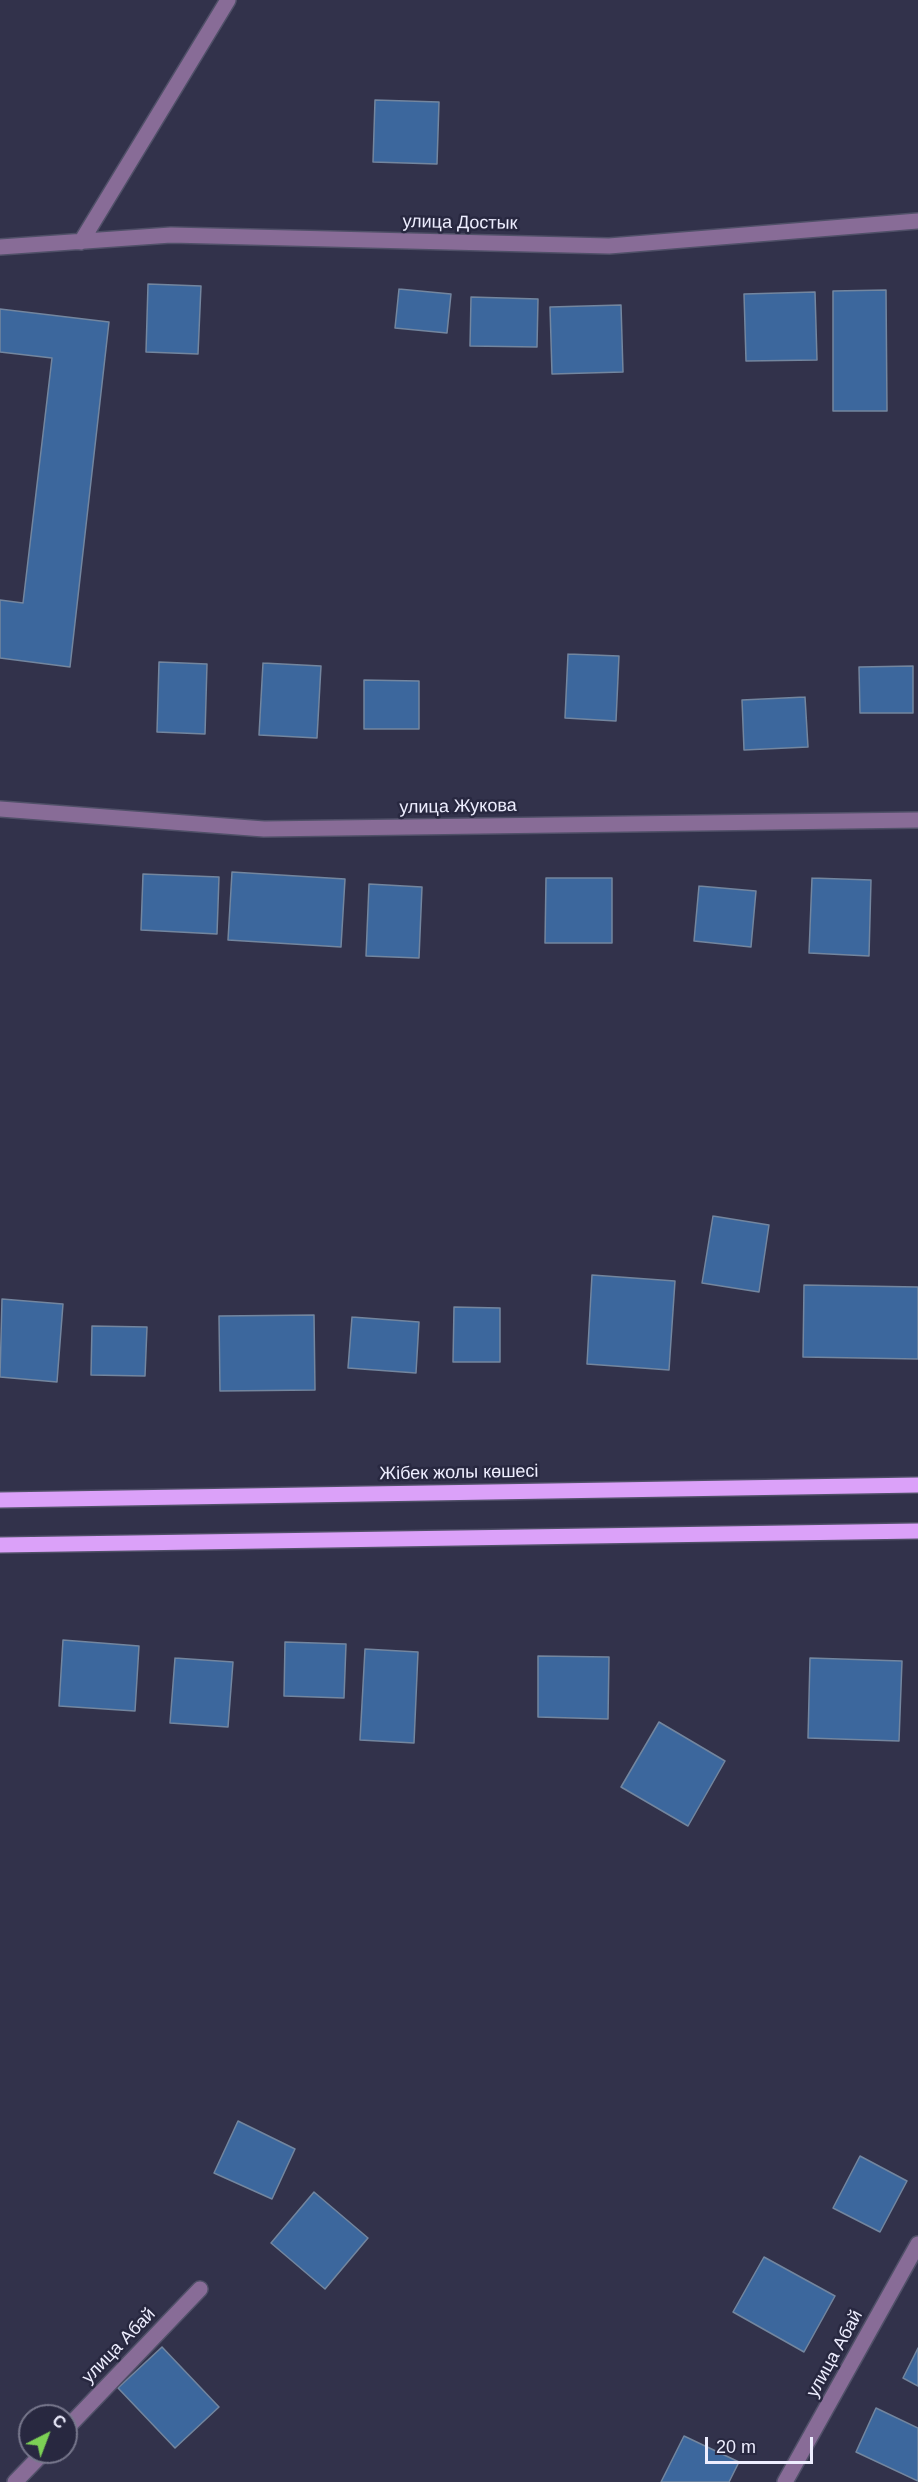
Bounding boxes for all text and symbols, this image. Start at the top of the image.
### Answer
street label: улица Достык [402,211,518,235]
street label: улица Жукова [399,795,517,819]
street label: Жібек жолы көшесі [379,1461,539,1485]
street label: улица Абай [78,2304,160,2388]
street label: улица Абай [802,2307,868,2401]
north arrow [18,2404,78,2464]
text: С [49,2412,69,2432]
scale bar [708,2425,816,2463]
text: 20 m [716,2437,756,2457]

